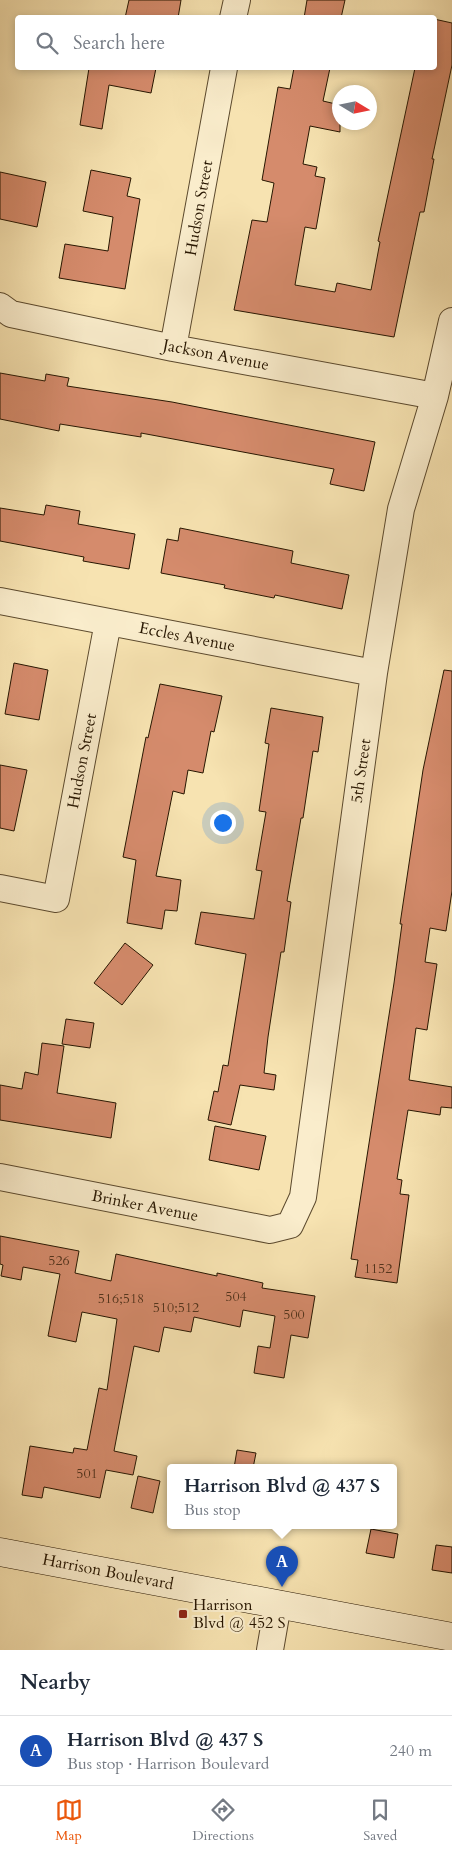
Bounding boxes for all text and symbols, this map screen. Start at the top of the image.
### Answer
search box [15,15,437,70]
icon: search [33,29,61,57]
text: Search here [73,30,165,56]
north arrow [332,85,377,130]
street label: Hudson Street [180,159,218,257]
street label: Jackson Avenue [159,334,271,376]
street label: Eccles Avenue [137,617,237,657]
street label: Hudson Street [62,712,102,810]
street label: 5th Street [346,737,376,805]
your location [210,810,236,836]
street label: Brinker Avenue [90,1185,200,1227]
house number: 526 [48,1251,70,1270]
house number: 1152 [364,1259,392,1278]
house number: 504 [225,1287,247,1306]
house number: 516;518 [98,1289,144,1308]
house number: 510;512 [153,1298,199,1317]
house number: 500 [283,1305,305,1324]
house number: 501 [76,1464,98,1483]
popup [167,1464,397,1529]
text: Harrison Blvd @ 437 S [184,1473,380,1499]
text: Bus stop [184,1499,241,1521]
pin: A [266,1546,298,1587]
street label: Harrison Boulevard [41,1549,176,1596]
place label: Harrison Blvd @ 452 S [193,1594,286,1634]
marker: Harrison Blvd @ 452 S [177,1608,189,1620]
text: Nearby [20,1668,91,1697]
text: Harrison Blvd @ 437 S [67,1727,263,1753]
text: A [30,1740,42,1762]
text: 240 m [390,1740,432,1762]
text: Bus stop · Harrison Boulevard [67,1753,269,1775]
tab: Map [55,1796,83,1845]
tab: Directions [192,1796,254,1845]
tab: Saved [363,1796,397,1845]

